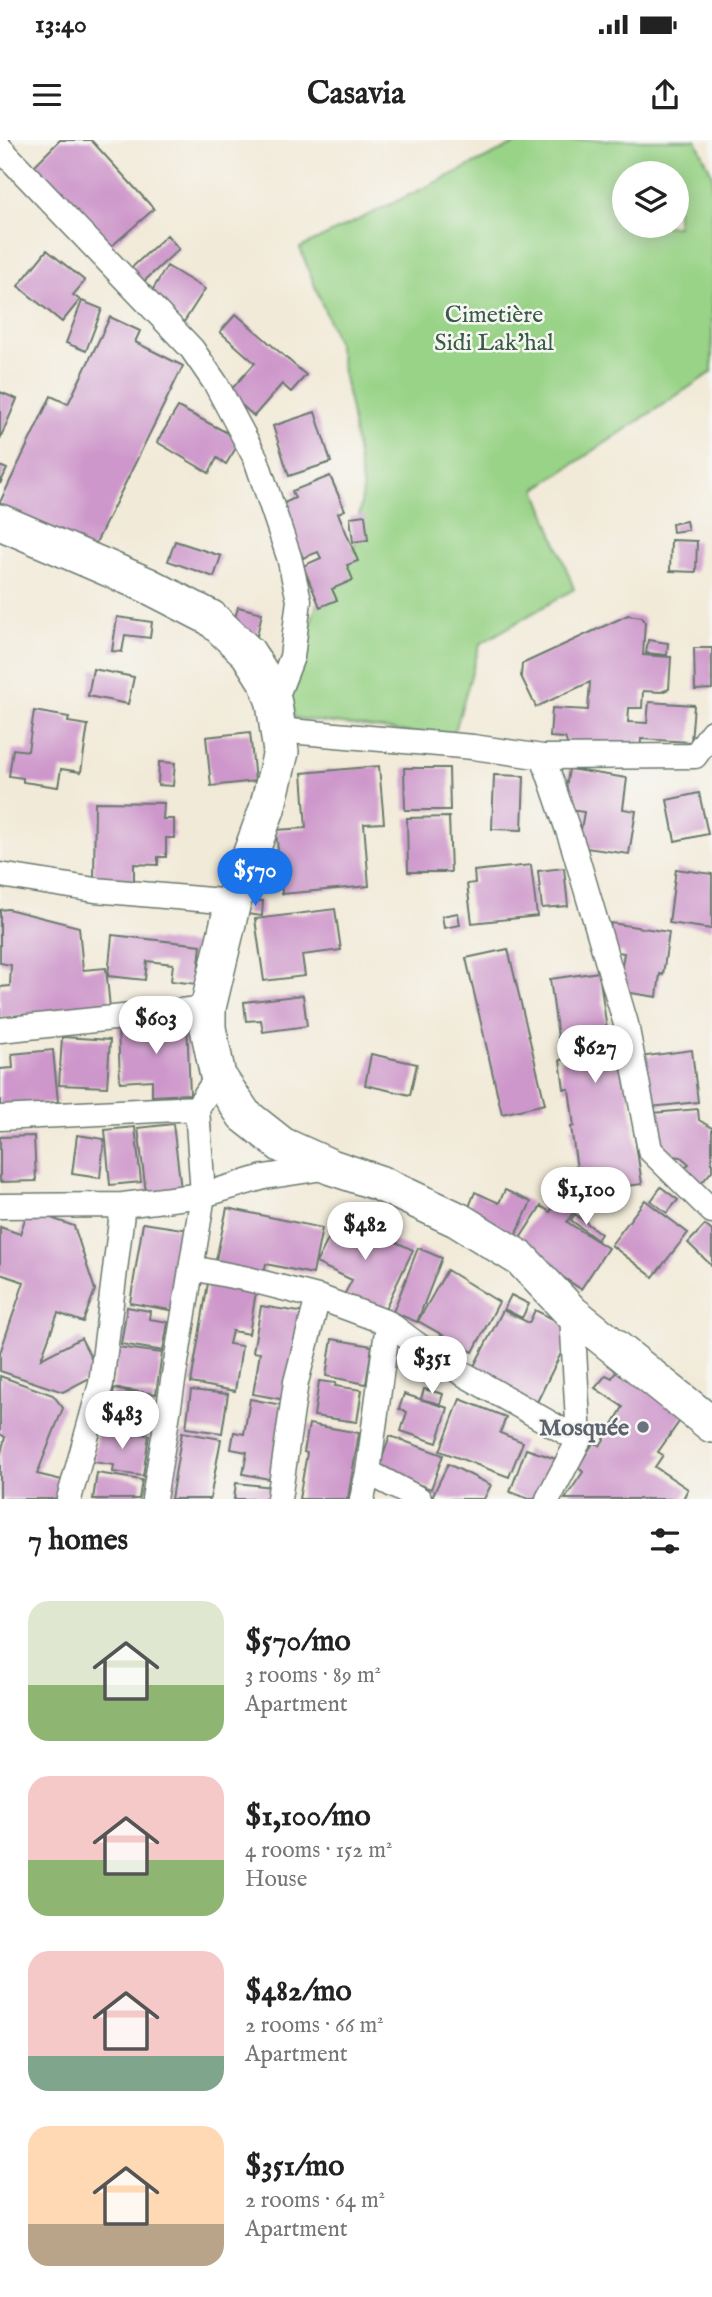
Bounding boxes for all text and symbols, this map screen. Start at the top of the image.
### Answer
text: 13:40 [35,8,87,41]
text: Casavia [307,74,405,115]
icon: menu [28,76,66,114]
icon: share [646,76,684,114]
map controls [612,161,689,238]
button: layers [612,161,689,238]
park label: Cimetière Sidi Lak'hal [434,300,554,359]
pin: $570 [214,848,296,908]
text: $570 [233,856,277,885]
pin: $603 [115,996,197,1056]
text: $603 [135,1004,177,1033]
pin: $627 [554,1026,636,1085]
text: $627 [573,1033,617,1062]
pin: $1,100 [529,1168,643,1227]
text: $1,100 [557,1175,615,1204]
pin: $482 [324,1202,406,1262]
text: $482 [343,1210,387,1239]
pin: $351 [391,1336,473,1396]
text: $351 [413,1344,451,1373]
pin: $483 [81,1392,163,1451]
text: $483 [101,1399,143,1428]
place label: Mosquée [539,1413,629,1444]
marker: Mosquée [635,1419,651,1435]
text: 7 homes [28,1522,128,1560]
icon: filters [646,1522,684,1560]
text: $570/mo [245,1623,351,1661]
icon: home [84,1629,168,1713]
text: 3 rooms · 89 m² [245,1661,381,1690]
text: Apartment [245,1690,348,1719]
text: $1,100/mo [245,1798,371,1836]
icon: home [84,1804,168,1888]
text: 4 rooms · 152 m² [245,1836,392,1865]
text: House [245,1865,307,1894]
text: $482/mo [245,1973,352,2011]
icon: home [84,1979,168,2063]
text: 2 rooms · 66 m² [245,2011,384,2040]
text: Apartment [245,2040,348,2069]
text: $351/mo [245,2148,344,2186]
icon: home [84,2154,168,2238]
text: 2 rooms · 64 m² [245,2186,385,2215]
text: Apartment [245,2215,348,2244]

